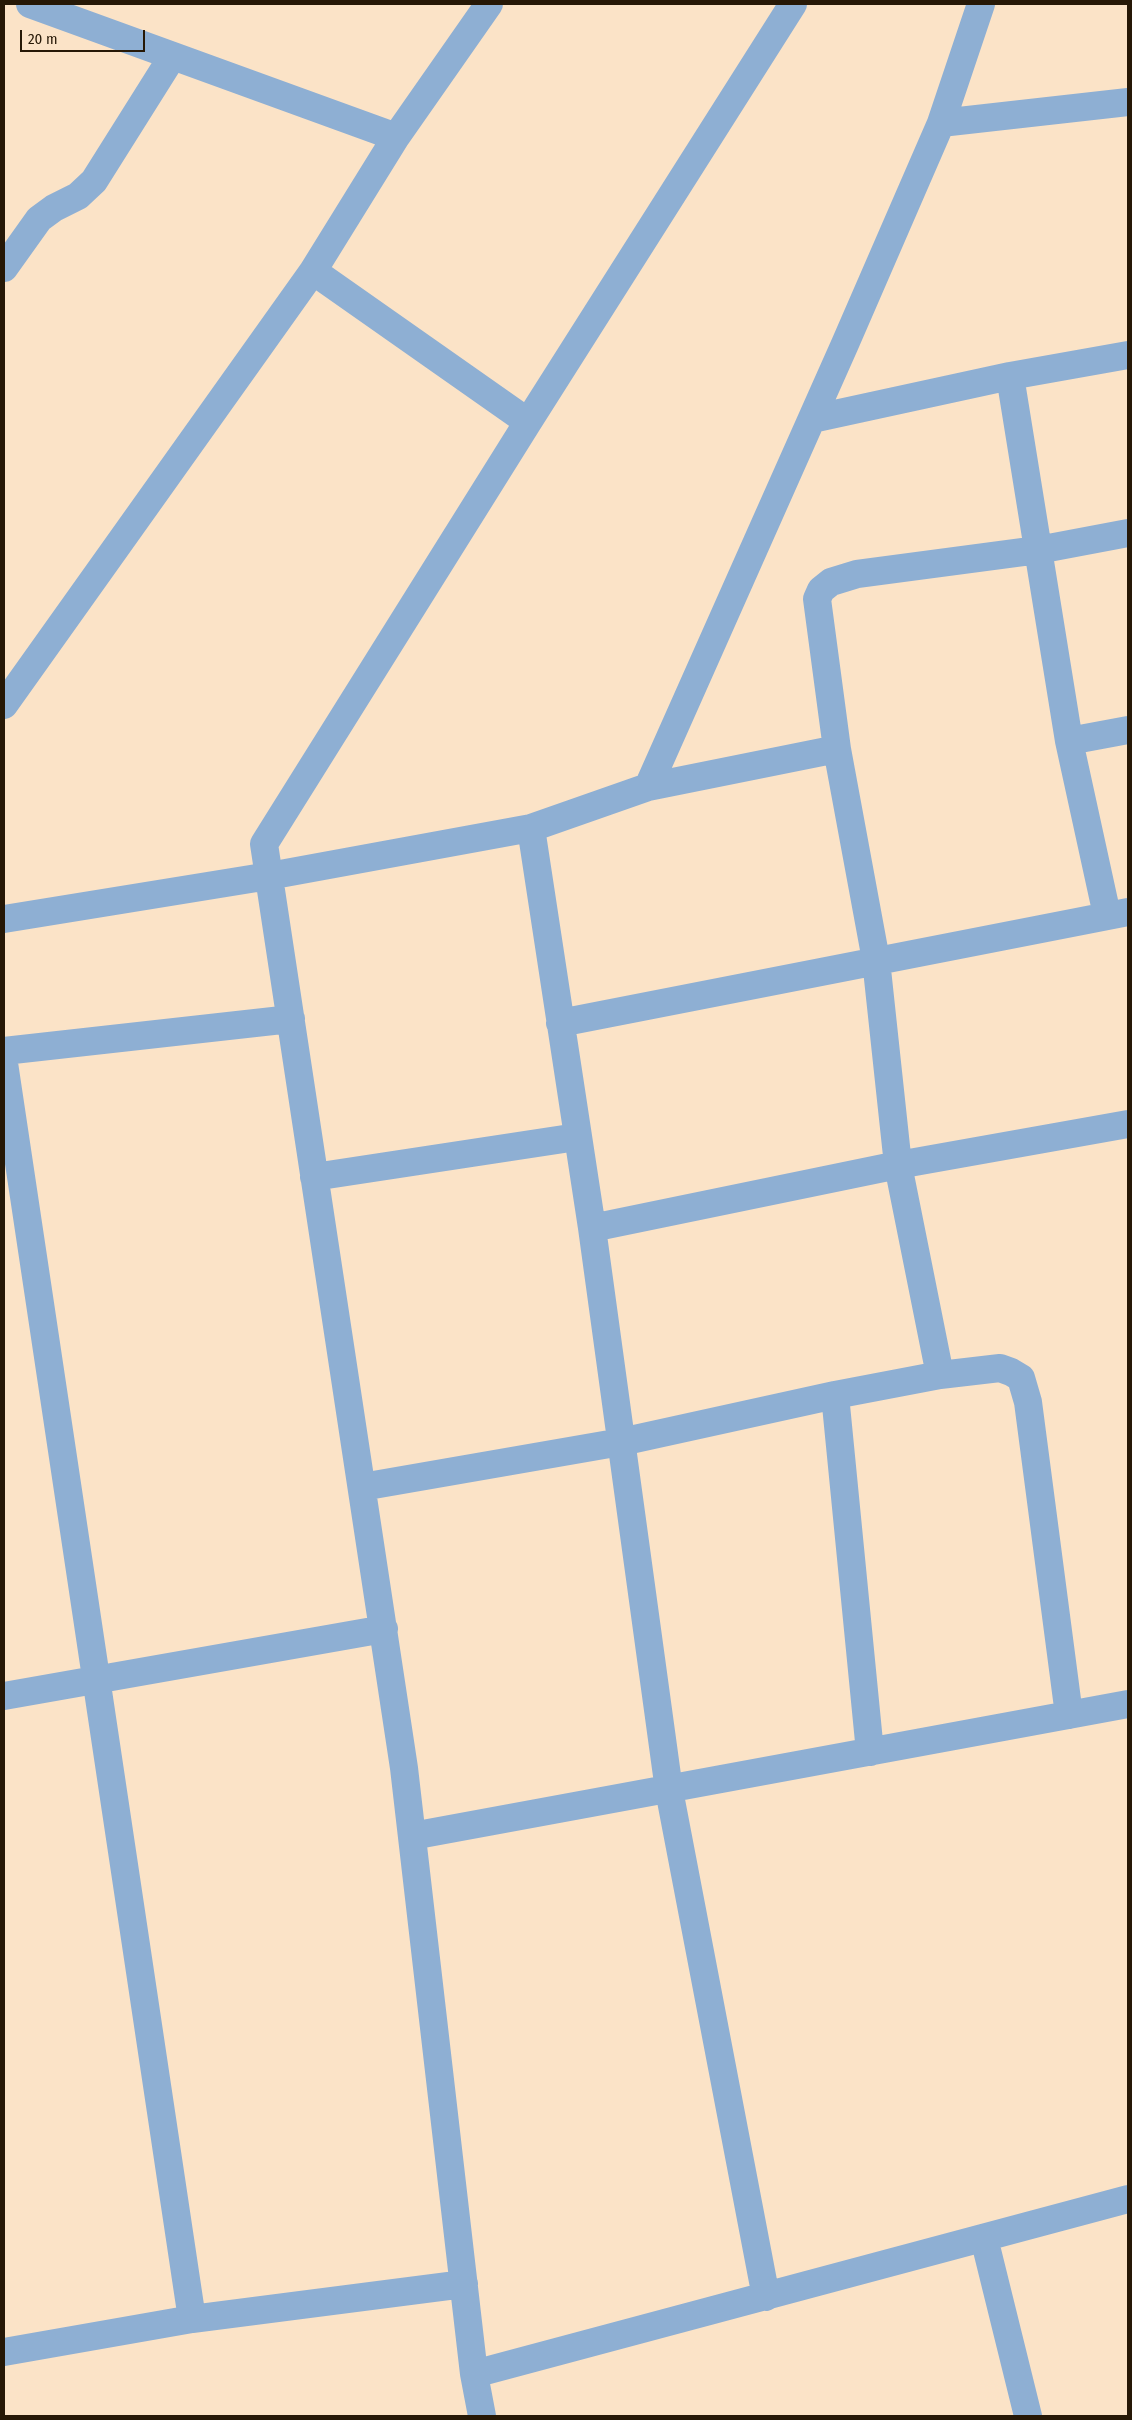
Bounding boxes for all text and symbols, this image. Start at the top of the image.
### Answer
scale bar [22,20,148,52]
text: 20 m [28,30,58,48]

